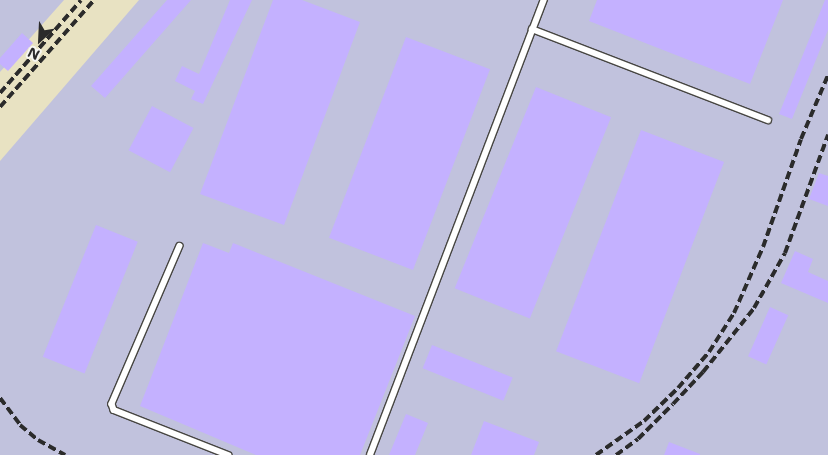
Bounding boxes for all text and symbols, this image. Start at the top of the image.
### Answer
north arrow [15,15,65,65]
text: N [25,43,42,64]

